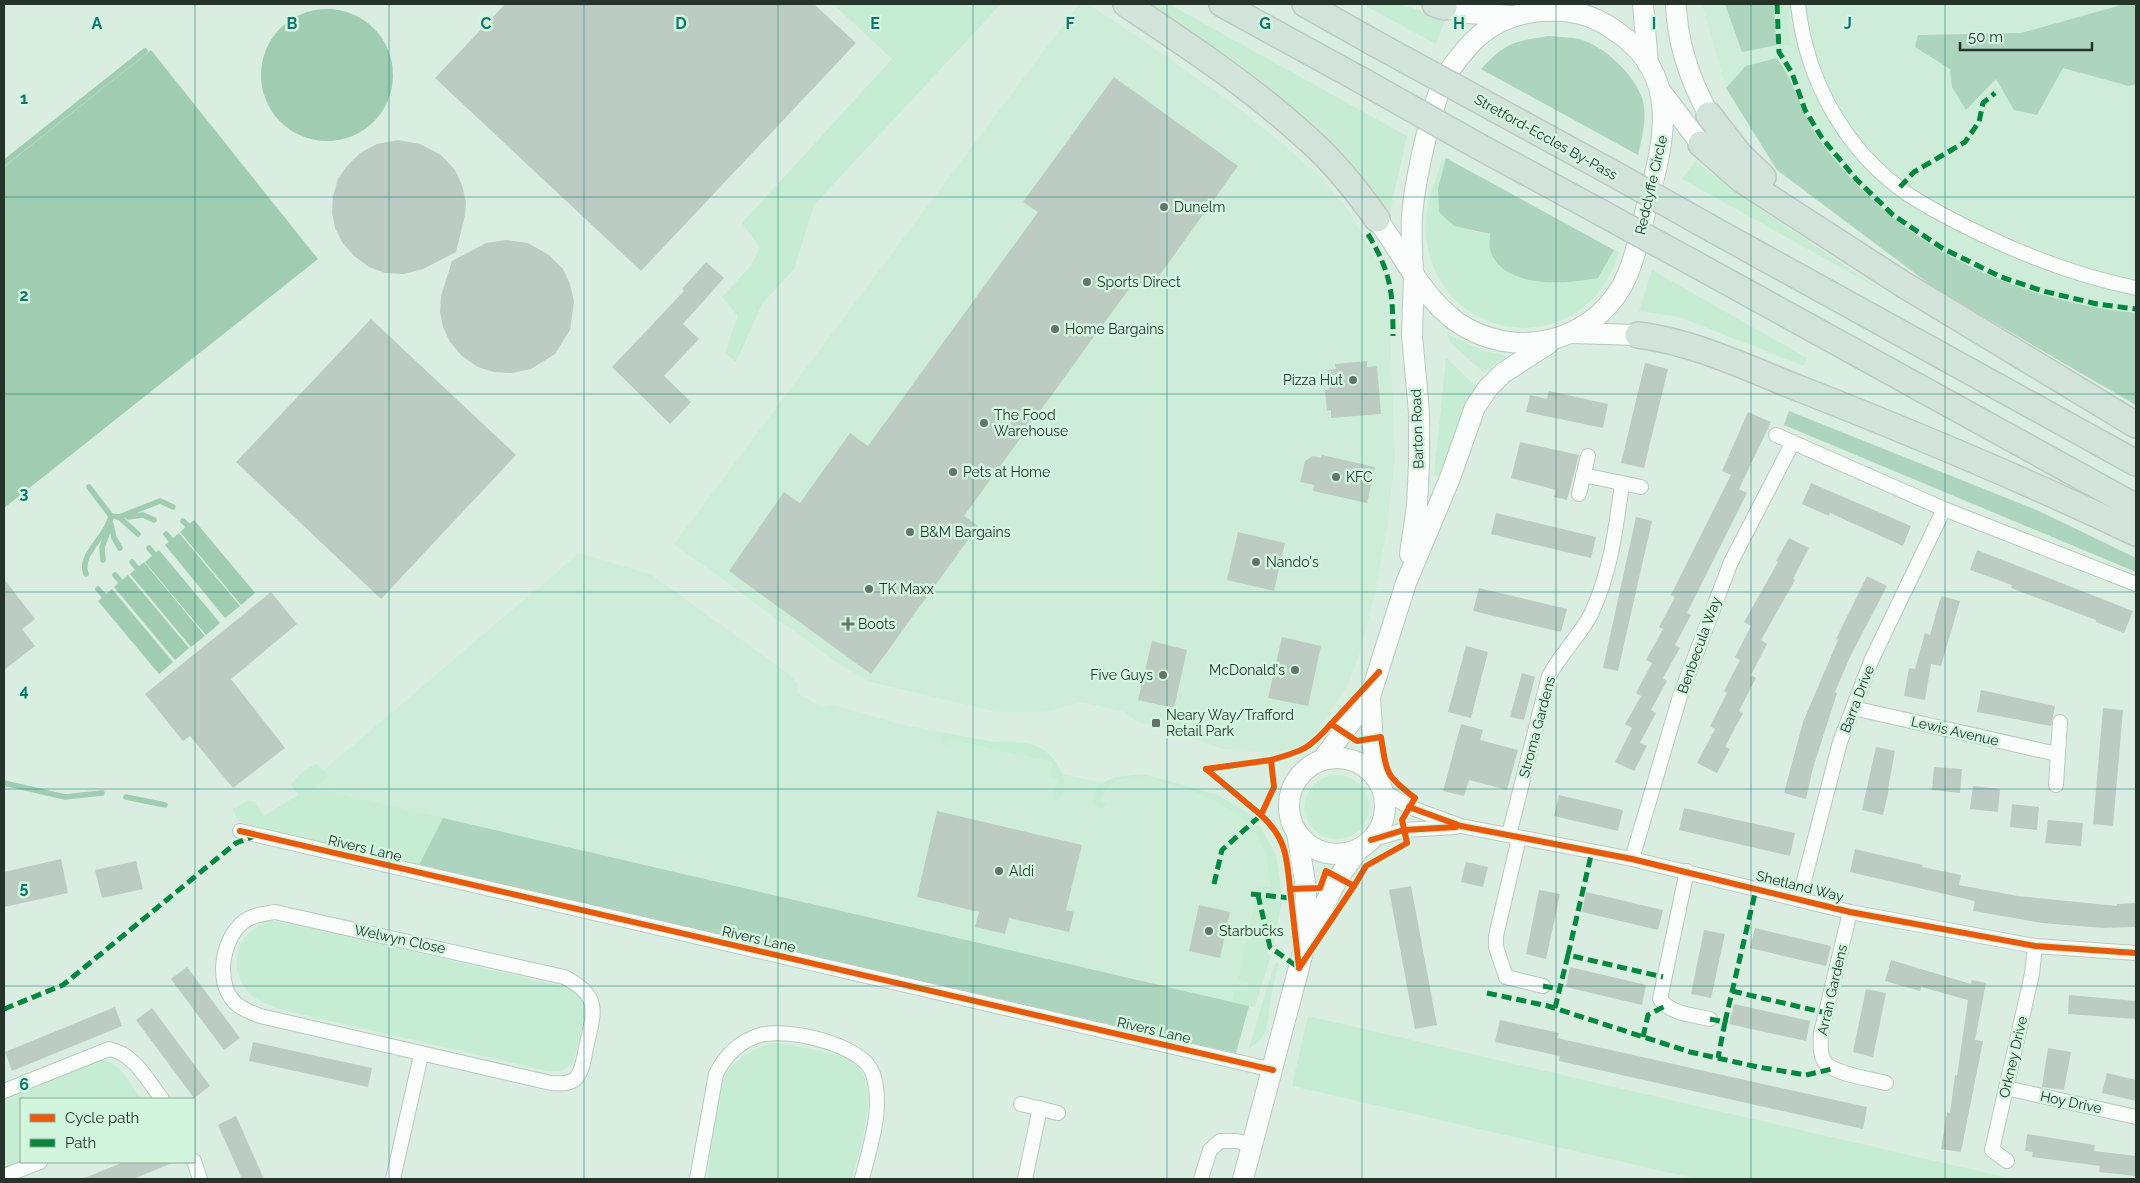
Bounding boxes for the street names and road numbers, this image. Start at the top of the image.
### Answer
street label: Stretford-Eccles By-Pass [1472,91,1620,183]
street label: Redclyffe Circle [1632,134,1670,236]
street label: Barton Road [1408,389,1426,469]
street label: Benbecula Way [1674,594,1724,696]
street label: Barra Drive [1837,663,1877,735]
street label: Stroma Gardens [1516,674,1558,779]
street label: Lewis Avenue [1910,713,2000,749]
street label: Rivers Lane [327,832,403,864]
street label: Shetland Way [1754,867,1846,905]
street label: Welwyn Close [353,922,447,956]
street label: Rivers Lane [721,923,797,955]
street label: Arran Gardens [1814,943,1850,1037]
street label: Rivers Lane [1116,1014,1192,1046]
street label: Orkney Drive [1996,1015,2030,1099]
street label: Hoy Drive [2039,1088,2103,1116]

